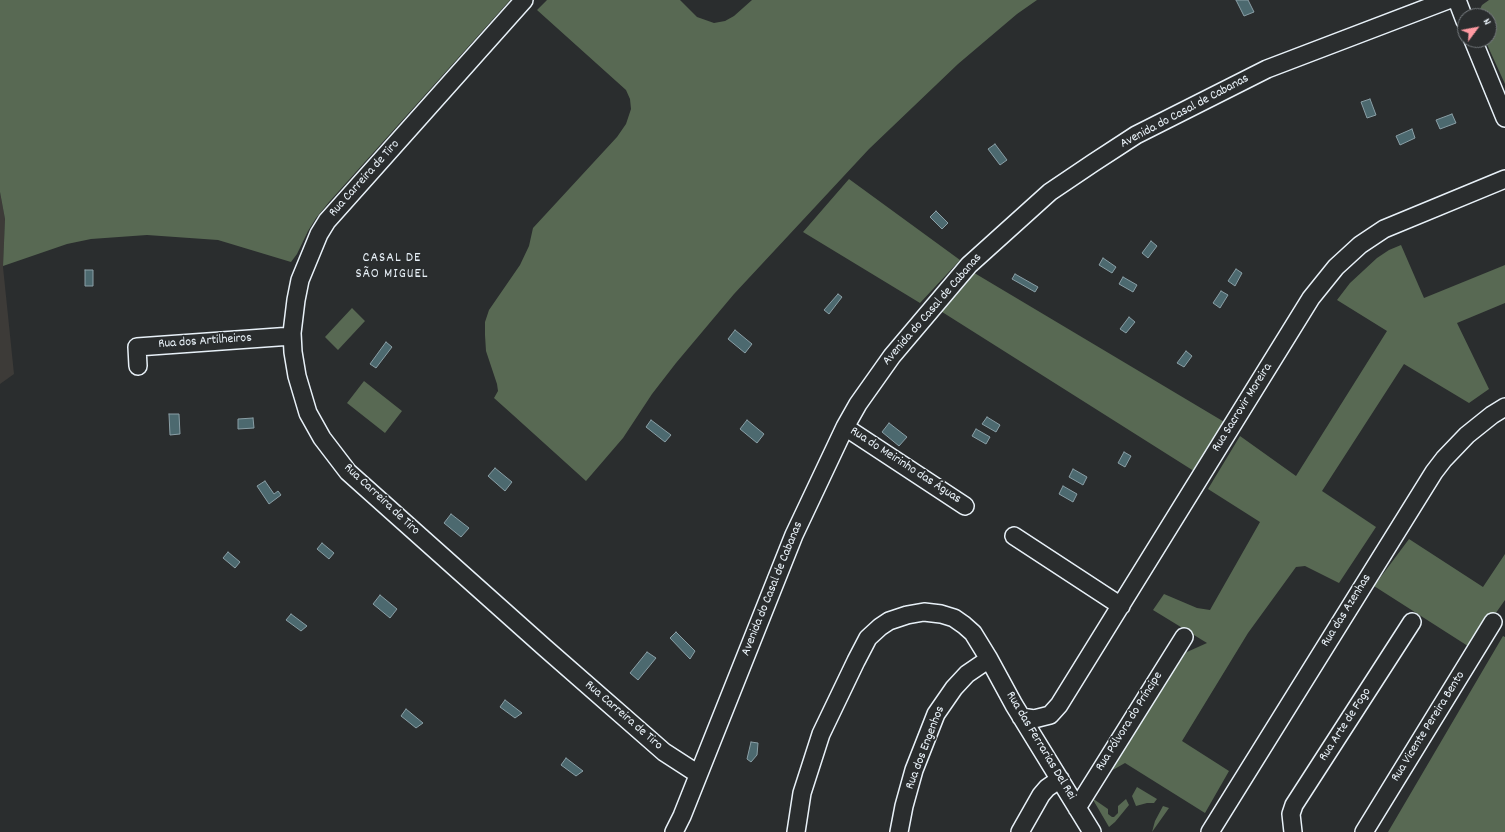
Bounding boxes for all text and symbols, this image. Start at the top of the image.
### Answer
north arrow [1457,8,1497,48]
text: N [1478,16,1495,29]
street label: Avenida do Casal de Cabanas [1118,71,1252,153]
street label: Rua Carreira de Tiro [326,137,404,221]
district label: CASAL DE SÃO MIGUEL [355,251,429,284]
street label: Avenida do Casal de Cabanas [880,251,986,369]
street label: Rua dos Artilheiros [158,331,252,353]
street label: Rua Sacrovir Moreira [1209,361,1277,455]
street label: Rua do Meirinho das Águas [846,424,964,508]
street label: Rua Carreira de Tiro [340,461,422,539]
street label: Avenida do Casal de Cabanas [739,520,807,658]
street label: Rua das Azenhas [1318,572,1376,650]
street label: Rua Pólvora do Príncipe [1093,669,1167,775]
street label: Rua Vicente Pereira Bento [1389,669,1469,785]
street label: Rua Carreira de Tiro [581,678,665,754]
street label: Rua Arte de Fogo [1317,685,1375,765]
street label: Rua das Ferrarias Del Rei [1001,689,1079,803]
street label: Rua dos Engenhos [903,704,949,792]

